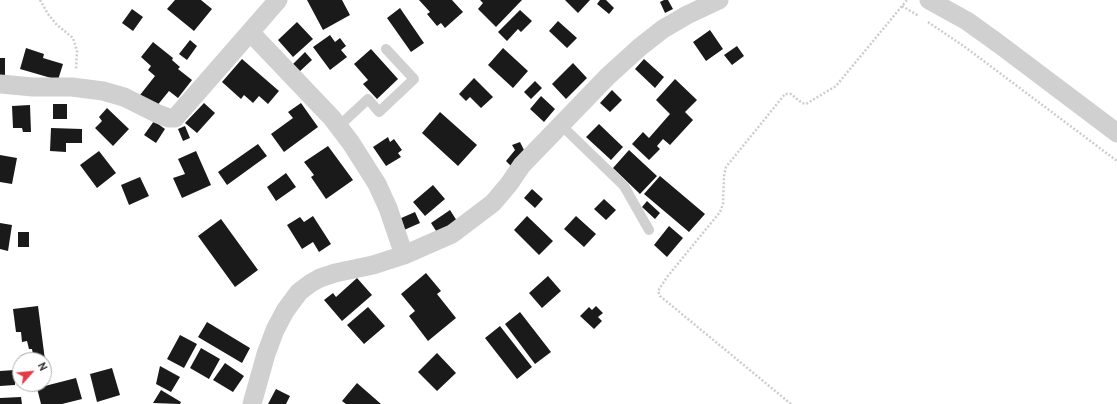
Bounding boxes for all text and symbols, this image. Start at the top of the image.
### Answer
north arrow [12,352,52,392]
text: N [34,360,50,374]

